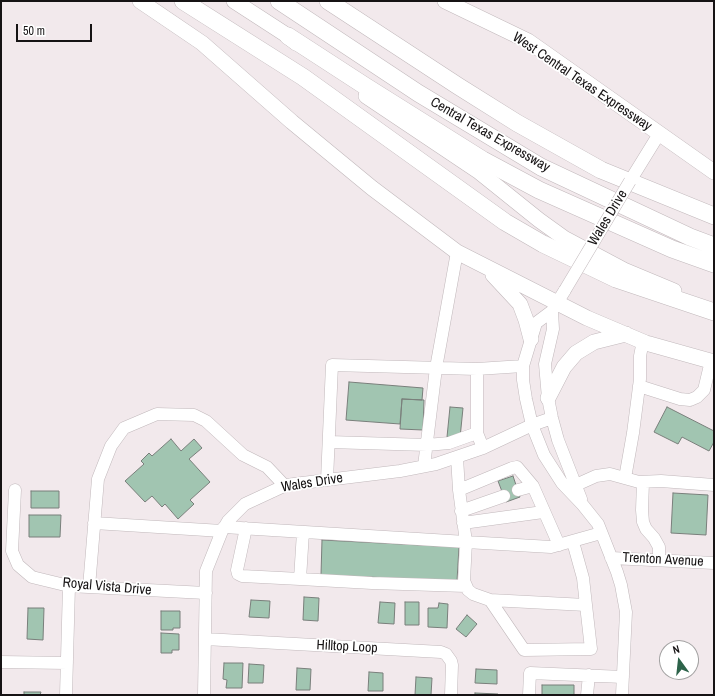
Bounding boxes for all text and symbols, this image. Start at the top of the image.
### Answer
scale bar [18,16,94,42]
text: 50 m [23,23,45,39]
street label: West Central Texas Expressway [509,29,655,135]
street label: Central Texas Expressway [427,94,553,176]
street label: Wales Drive [585,187,631,249]
street label: Wales Drive [280,470,344,496]
street label: Trenton Avenue [622,549,704,571]
street label: Royal Vista Drive [62,575,152,599]
street label: Hilltop Loop [316,637,378,657]
north arrow [659,640,699,680]
text: N [671,642,681,657]

